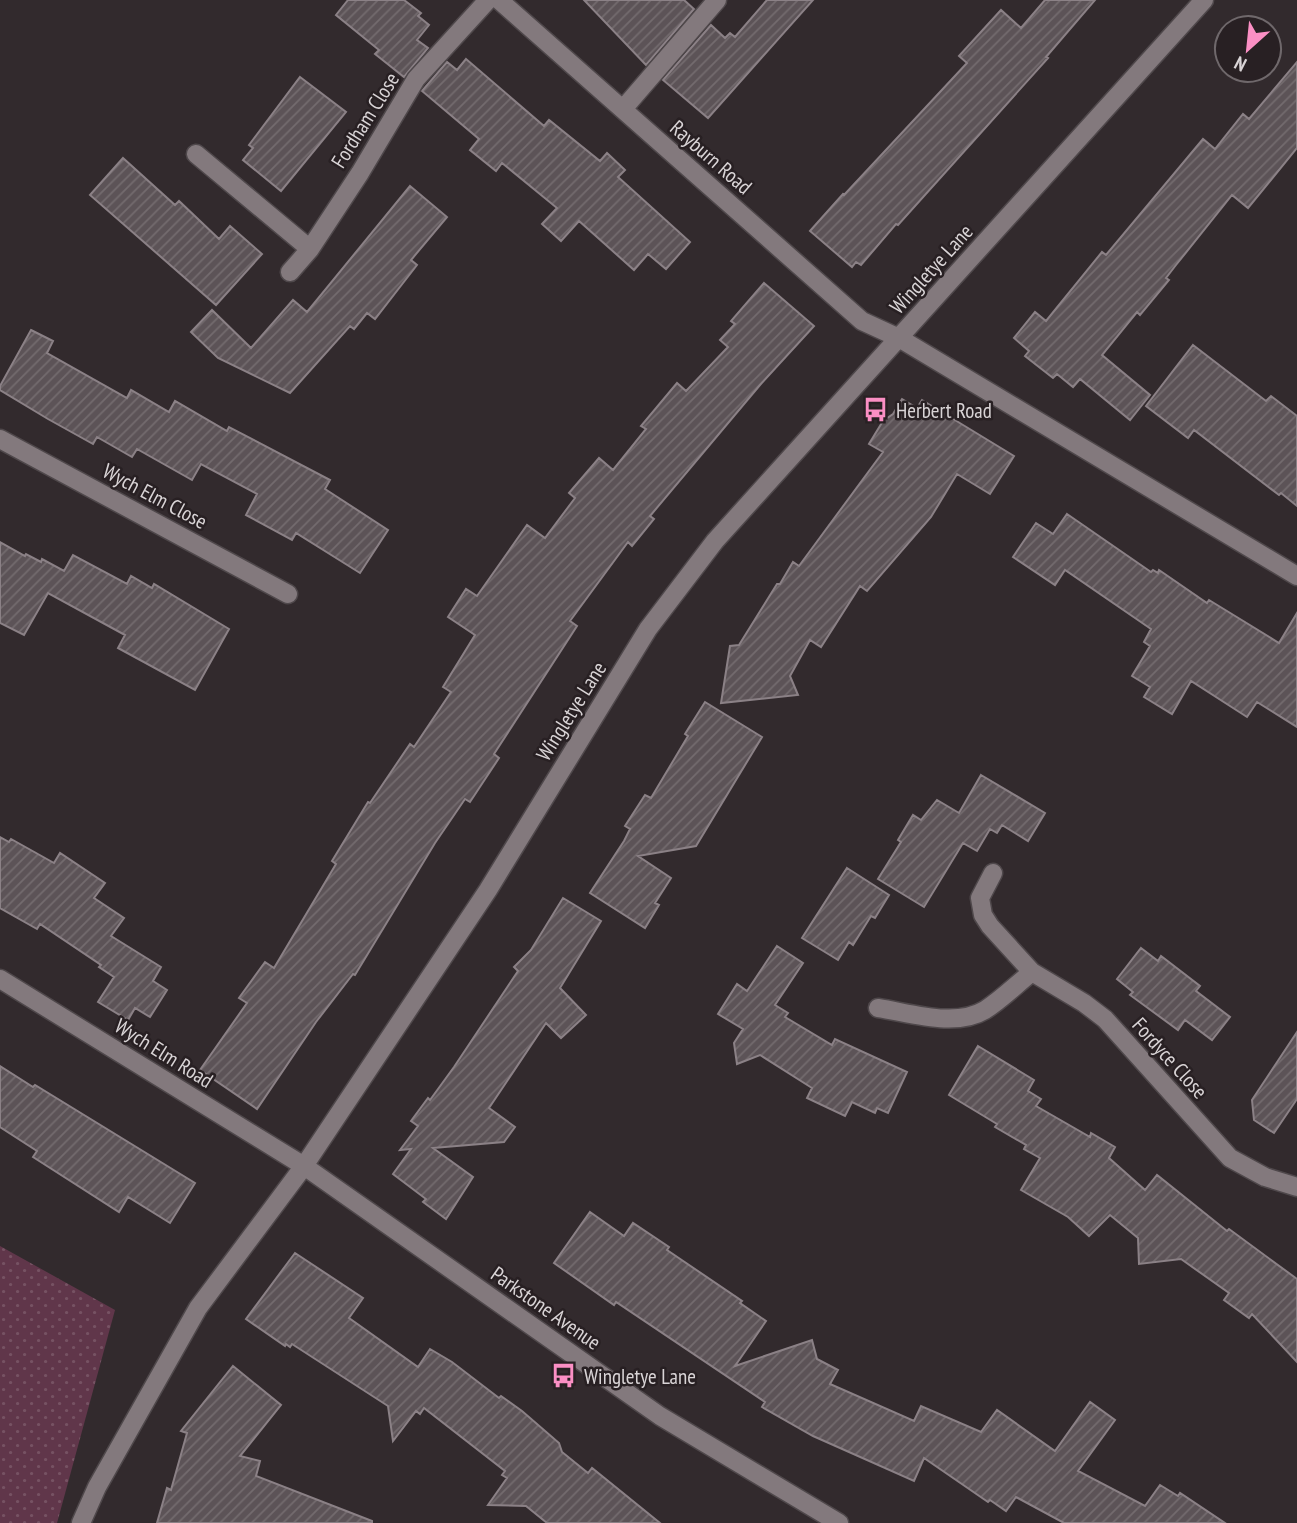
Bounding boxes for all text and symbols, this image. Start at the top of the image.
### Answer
north arrow [1213,14,1283,84]
text: N [1230,51,1250,77]
street label: Fordham Close [325,67,405,173]
street label: Rayburn Road [664,114,758,200]
street label: Wingletye Lane [884,218,978,320]
bus stop icon: Herbert Road [862,396,890,424]
place label: Herbert Road [896,397,992,424]
street label: Wych Elm Close [98,457,212,535]
street label: Wingletye Lane [530,656,612,766]
street label: Wych Elm Road [110,1012,218,1094]
street label: Fordyce Close [1126,1012,1214,1104]
street label: Parkstone Avenue [486,1260,606,1356]
bus stop icon: Wingletye Lane [550,1362,578,1390]
place label: Wingletye Lane [584,1363,696,1390]

